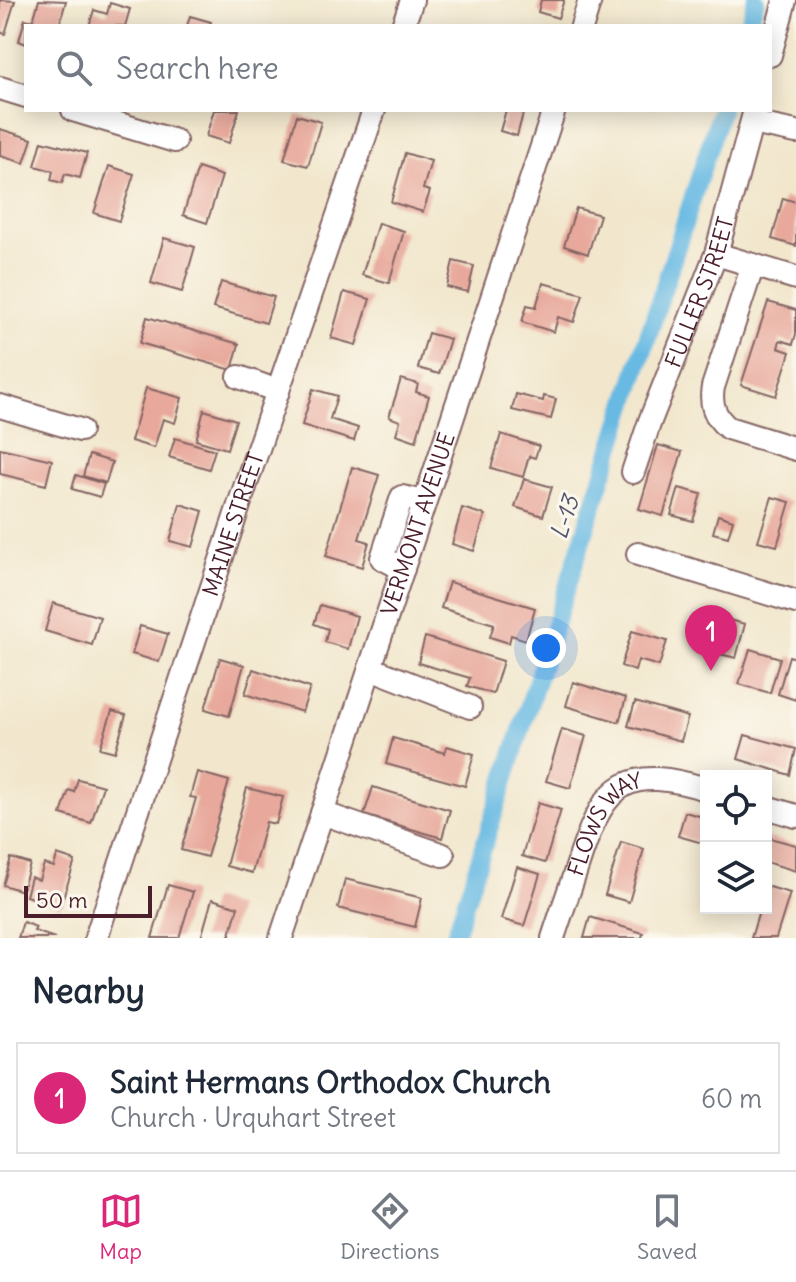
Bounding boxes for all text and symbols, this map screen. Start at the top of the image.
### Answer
search box [24,24,772,112]
icon: search [52,46,96,90]
text: Search here [116,49,279,87]
street label: FULLER STREET [659,214,739,371]
street label: VERMONT AVENUE [374,429,461,619]
street label: MAINE STREET [196,448,270,600]
water label: L-13 [543,489,586,542]
pin: 1 [685,605,737,671]
your location [526,628,566,668]
street label: FLOWS WAY [561,766,645,879]
map controls [700,770,772,914]
button: locate [700,770,772,842]
button: layers [700,842,772,914]
scale bar [24,882,152,918]
text: 50 m [36,886,88,914]
text: Nearby [32,969,145,1012]
text: Saint Hermans Orthodox Church [110,1063,551,1101]
text: 1 [55,1082,65,1115]
text: 60 m [701,1082,762,1115]
text: Church · Urquhart Street [110,1101,396,1134]
tab: Map [99,1189,143,1265]
tab: Directions [340,1189,440,1265]
tab: Saved [637,1189,697,1265]

